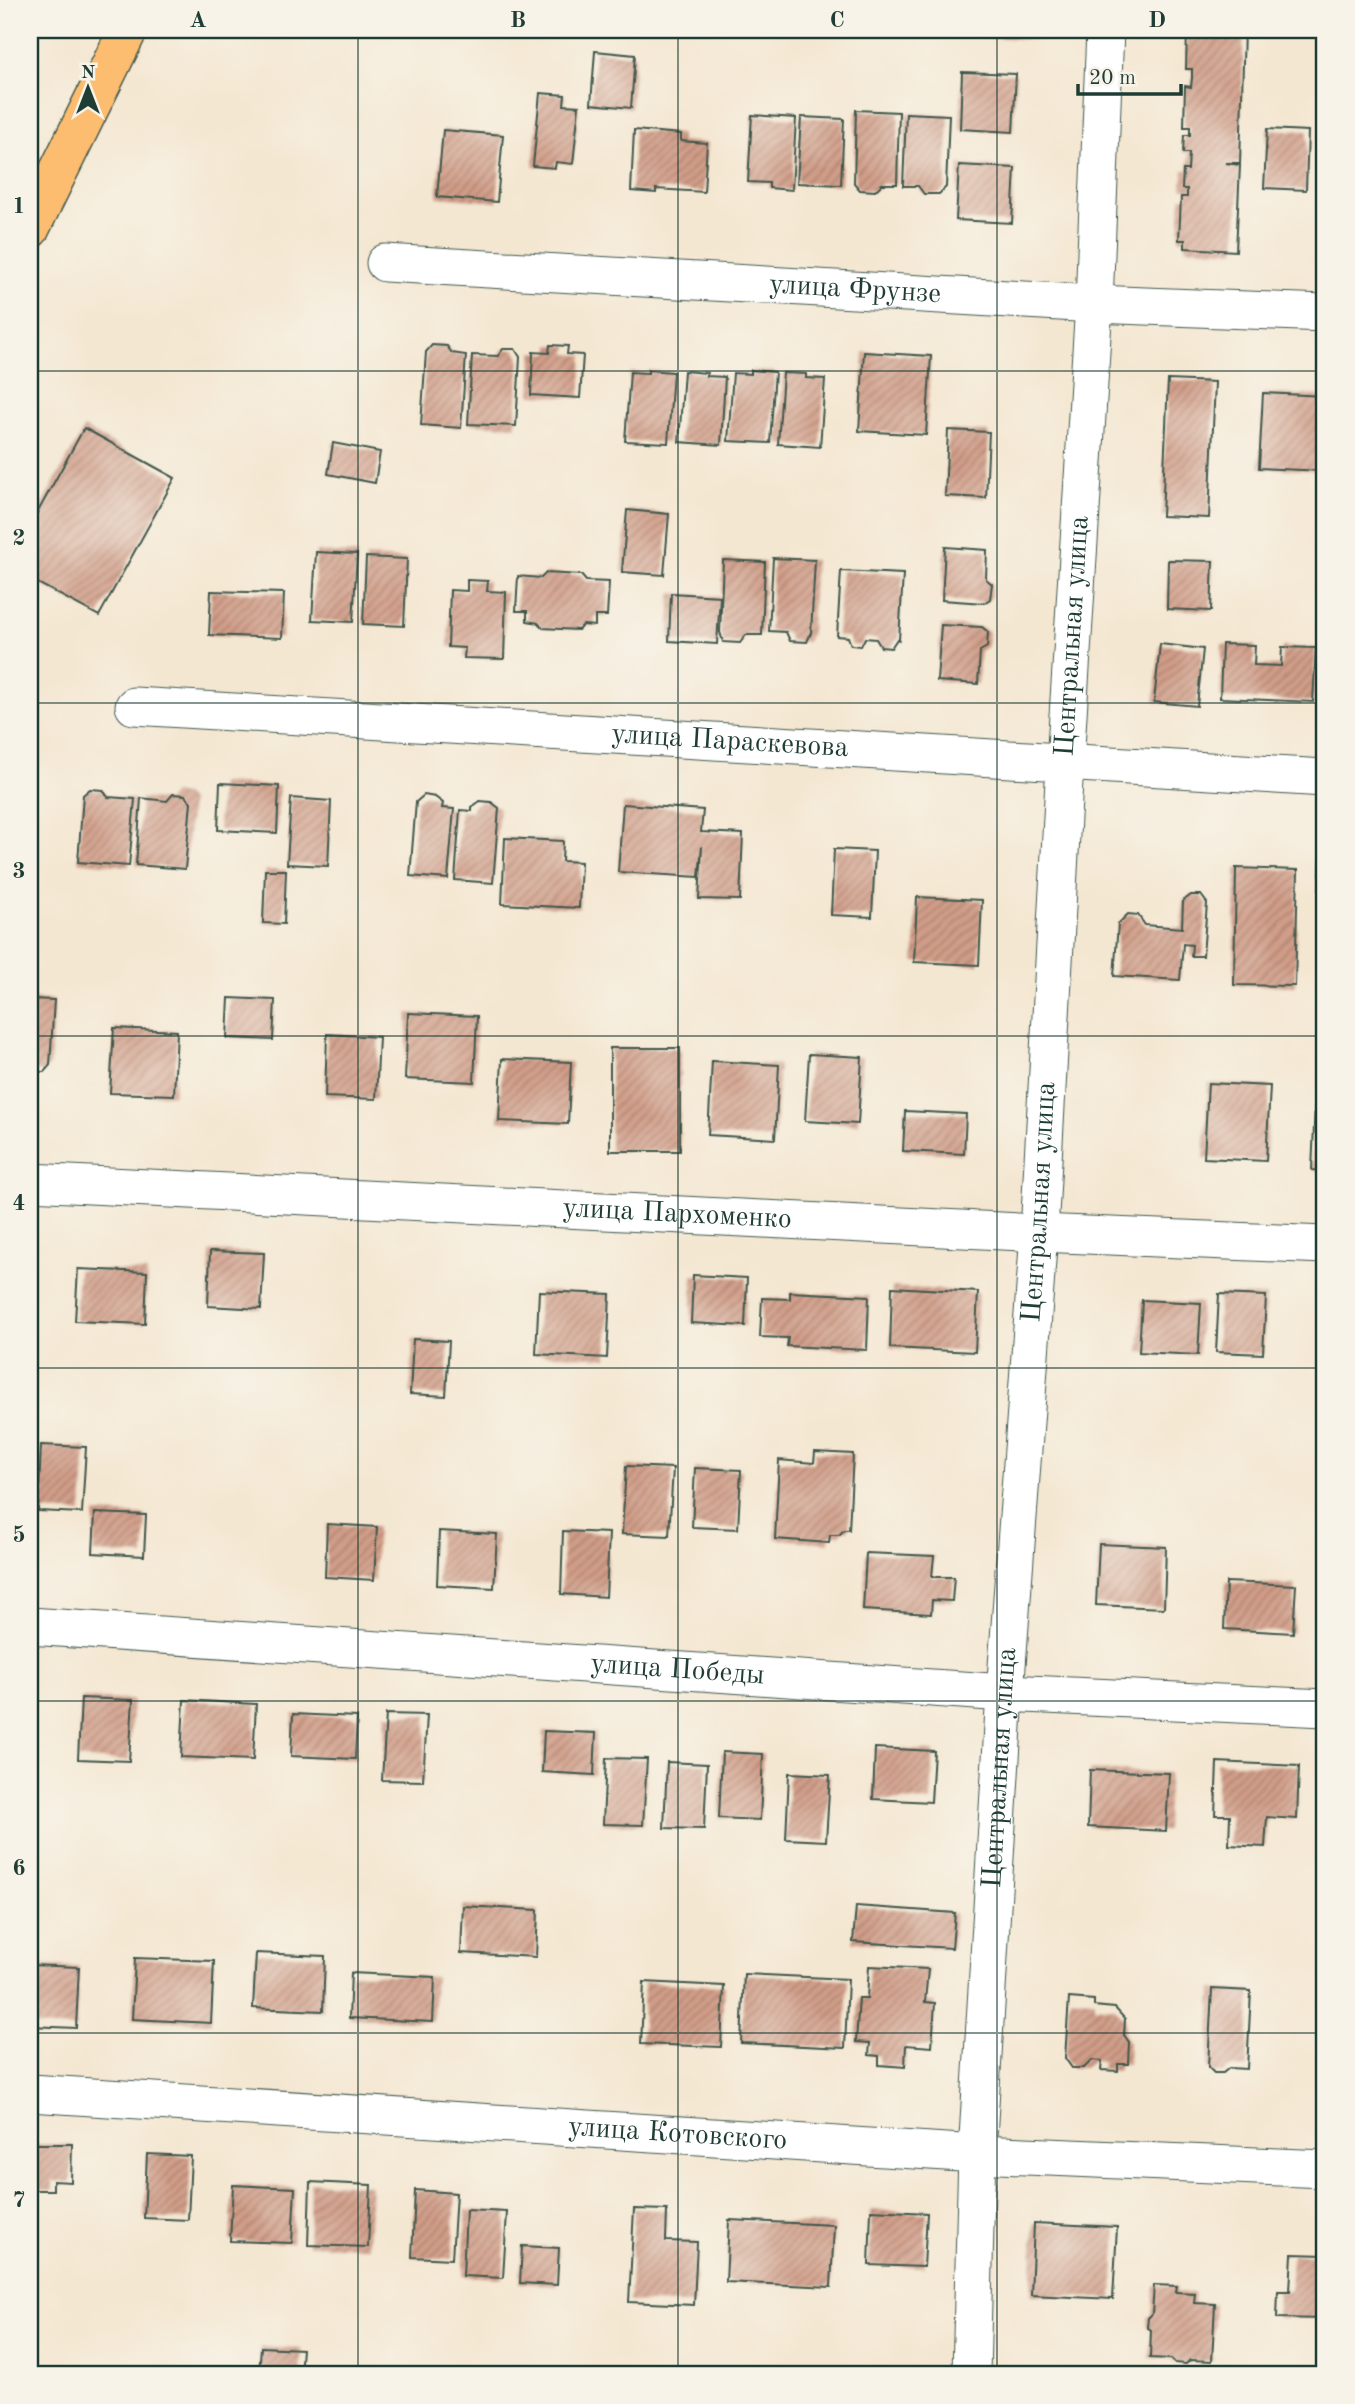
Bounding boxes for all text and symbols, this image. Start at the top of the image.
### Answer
text: A [189,9,207,32]
text: B [510,9,526,32]
text: C [829,9,845,32]
text: D [1148,9,1166,32]
north arrow [52,52,122,122]
scale bar [1078,52,1182,96]
text: N [81,64,96,83]
text: 20 m [1089,68,1136,89]
text: 1 [12,195,26,218]
street label: улица Фрунзе [768,271,942,309]
street label: Центральная улица [1051,515,1095,757]
text: 2 [12,527,26,550]
street label: улица Параскевова [610,721,850,763]
text: 3 [12,860,26,883]
street label: Центральная улица [1018,1081,1061,1324]
text: 4 [12,1192,26,1215]
street label: улица Пархоменко [562,1195,792,1234]
text: 5 [12,1524,26,1547]
street label: Центральная улица [979,1646,1022,1889]
street label: улица Победы [589,1651,765,1690]
text: 6 [12,1857,26,1880]
street label: улица Котовского [567,2114,788,2156]
text: 7 [12,2189,26,2212]

